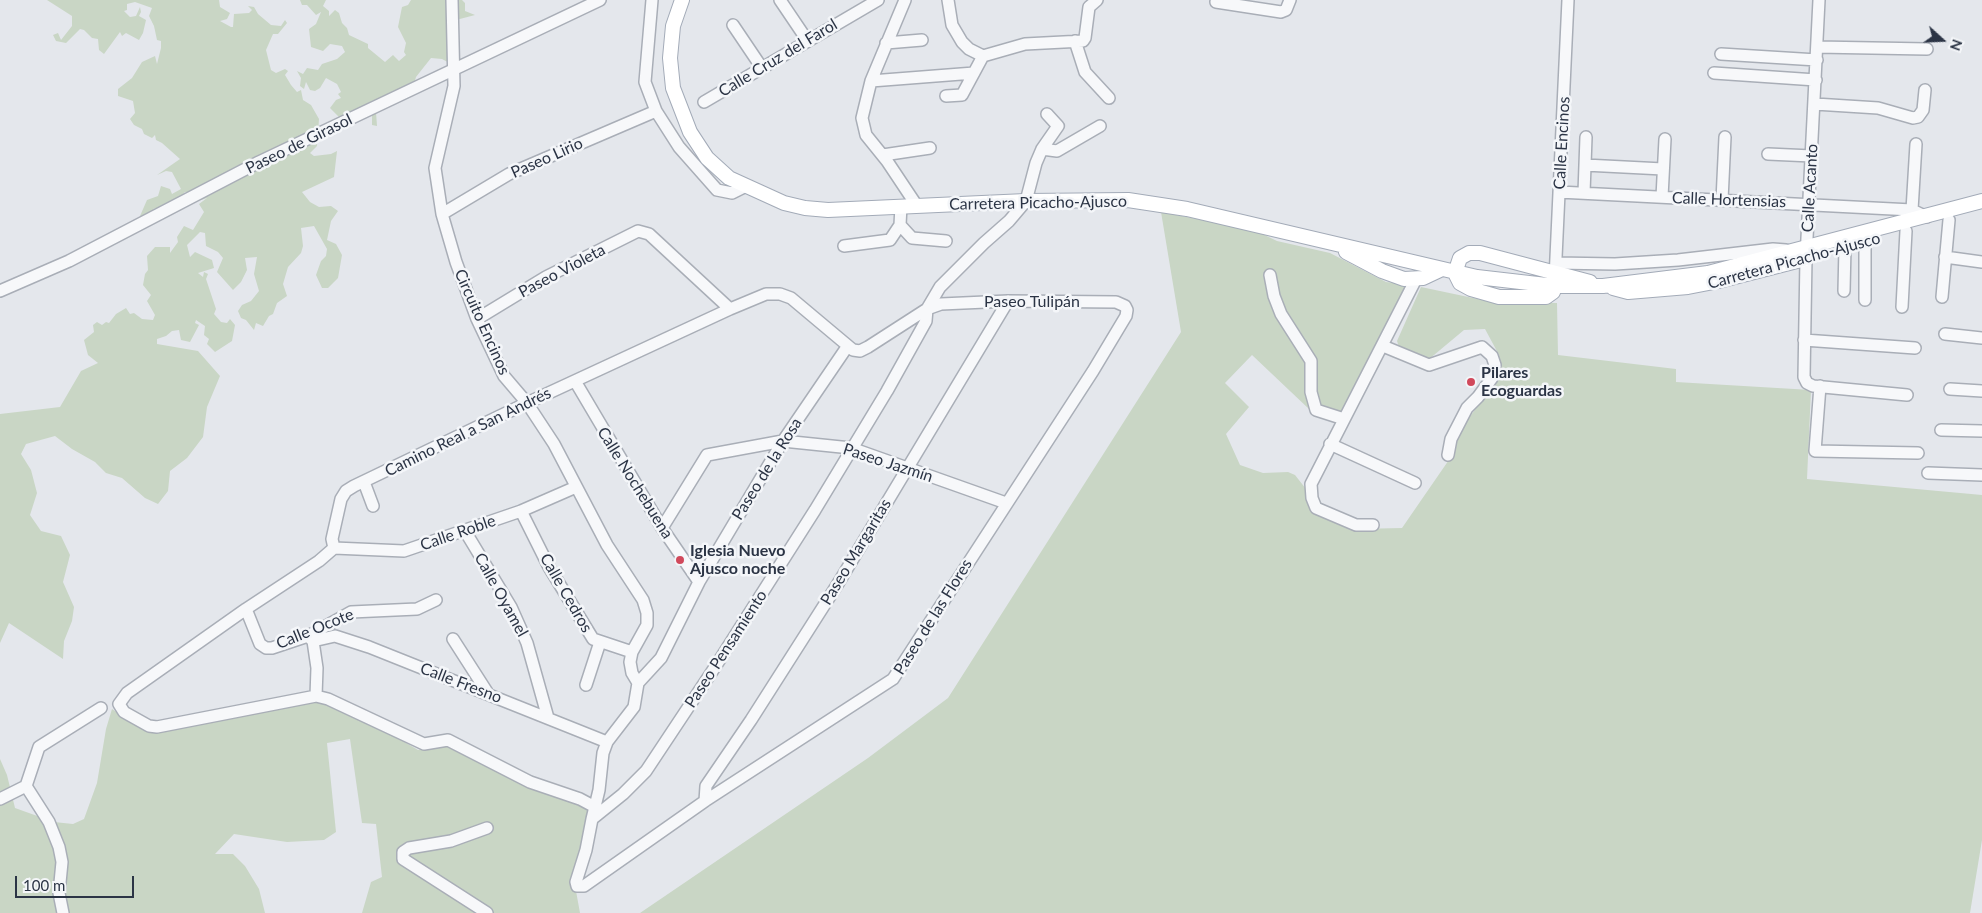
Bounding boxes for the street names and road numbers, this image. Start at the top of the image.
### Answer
street label: Calle Cruz del Farol [715,15,841,101]
street label: Calle Encinos [1550,96,1574,190]
street label: Paseo de Girasol [243,110,355,178]
street label: Paseo Lirio [508,134,586,182]
street label: Calle Acanto [1798,143,1822,233]
street label: Calle Hortensias [1672,188,1786,212]
street label: Carretera Picacho-Ajusco [949,192,1127,214]
street label: Carretera Picacho-Ajusco [1706,229,1882,293]
street label: Paseo Violeta [515,240,609,302]
street label: Circuito Encinos [450,266,514,378]
street label: Paseo Tulipán [984,292,1080,312]
street label: Camino Real a San Andrés [382,383,554,481]
street label: Paseo de la Rosa [728,414,806,524]
street label: Calle Nochebuena [593,424,677,542]
street label: Paseo Jazmín [841,439,935,487]
street label: Paseo Margaritas [817,495,895,609]
street label: Calle Roble [418,511,498,555]
street label: Calle Oyamel [470,550,532,640]
street label: Calle Cedros [536,550,596,636]
street label: Paseo de las Flores [890,556,976,678]
street label: Paseo Pensamiento [681,587,771,711]
street label: Calle Ocote [273,605,357,653]
street label: Calle Fresno [417,659,505,707]

